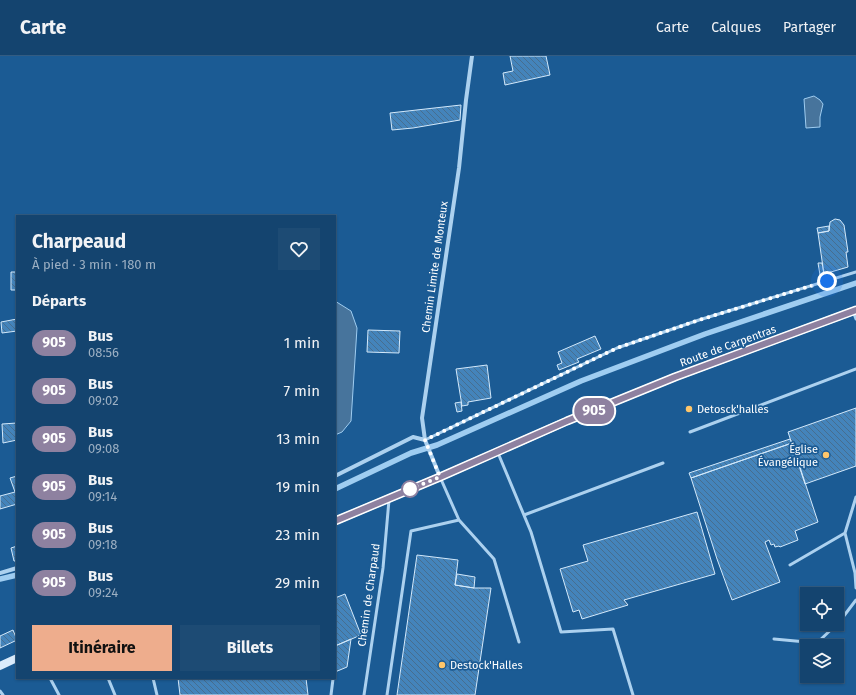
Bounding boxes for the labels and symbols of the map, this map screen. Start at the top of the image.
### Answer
street label: Chemin Limite de Monteux [419,200,451,334]
your location [817,271,837,291]
street label: Route de Carpentras [678,323,778,369]
line badge: 905 [571,398,617,424]
place label: Detosck'halles [697,403,769,416]
marker: Detosck'halles [684,404,694,414]
place label: Église Évangélique [758,442,818,469]
marker: Église Évangélique [821,450,831,460]
unlabelled marker [401,480,419,498]
street label: Chemin de Charpaud [355,543,383,647]
place label: Destock'Halles [450,659,523,672]
marker: Destock'Halles [437,660,447,670]

